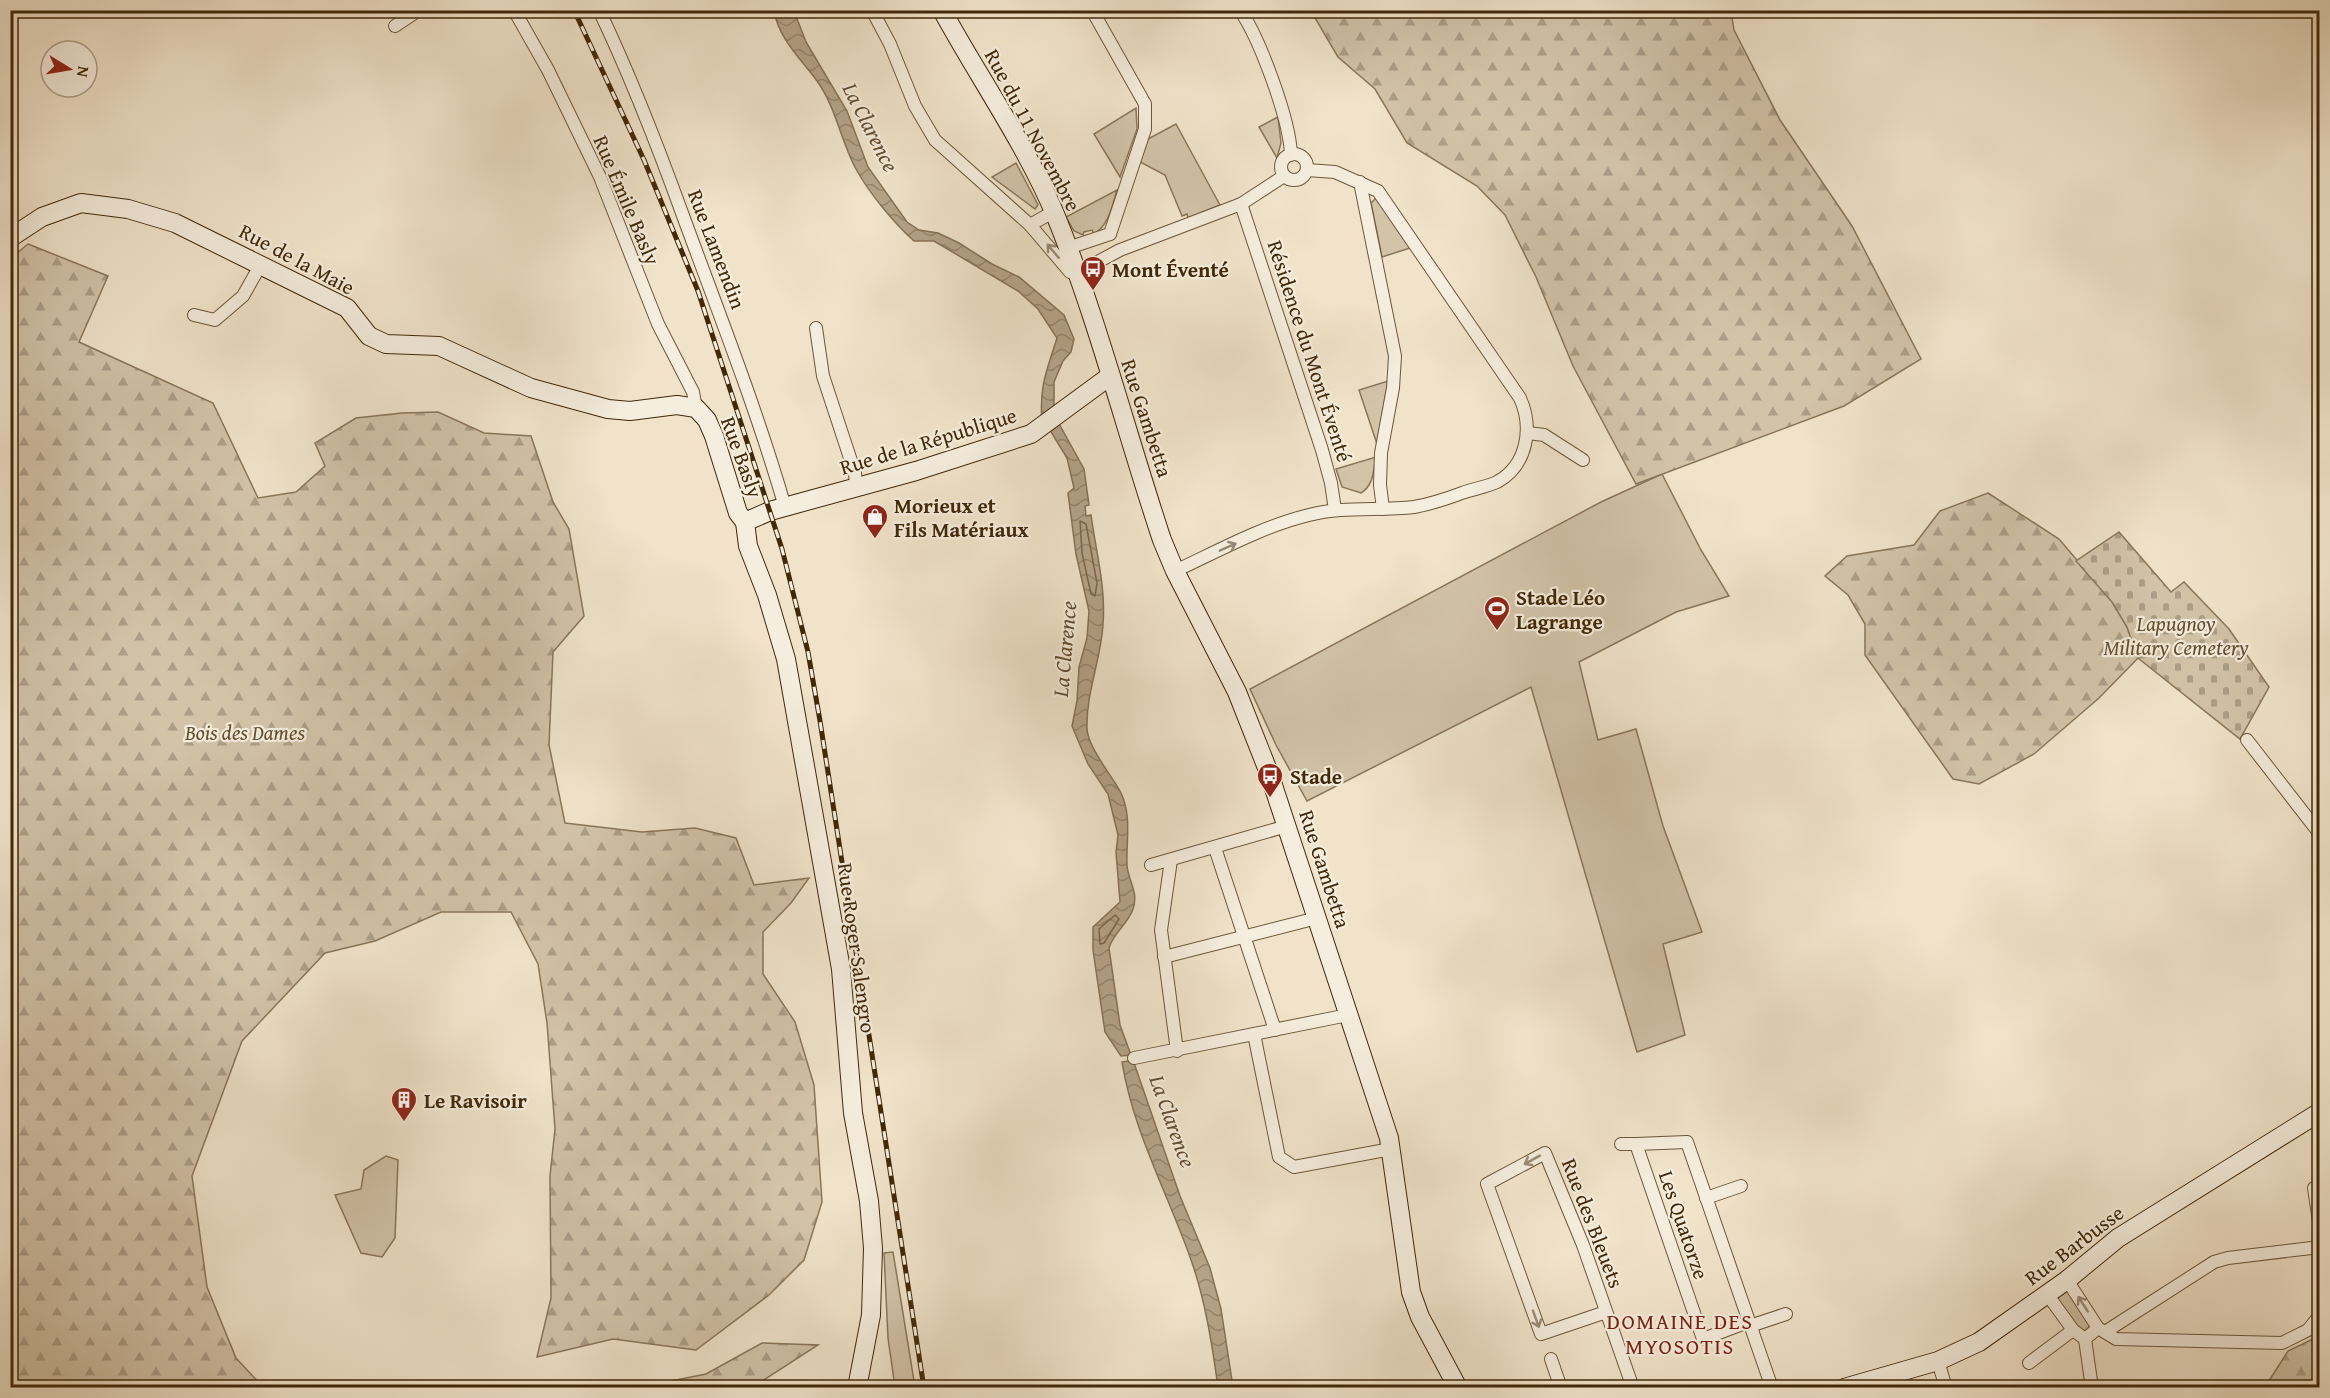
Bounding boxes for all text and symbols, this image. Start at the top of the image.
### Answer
north arrow [39,39,99,99]
street label: Rue du 11 Novembre [977,43,1089,217]
text: N [71,64,97,80]
water label: La Clarence [834,76,907,177]
street label: Rue Émile Basly [586,130,669,270]
street label: Rue Lamendin [680,185,754,313]
street label: Rue de la Maie [234,216,360,303]
street label: Résidence du Mont Éventé [1260,236,1361,466]
one-way arrow [1046,244,1060,259]
bus stop icon: Mont Éventé [1078,254,1108,292]
place label: Mont Éventé [1112,254,1229,285]
street label: Rue Gambetta [1113,355,1181,481]
street label: Rue de la République [836,399,1020,483]
street label: Rue Basly [713,412,771,502]
place label: Morieux et Fils Matériaux [894,490,1029,545]
shop icon: Morieux et Fils Matériaux [860,502,890,540]
one-way arrow [1218,541,1237,552]
place label: Stade Léo Lagrange [1516,582,1605,637]
sports icon: Stade Léo Lagrange [1482,594,1512,632]
water label: La Clarence [1044,599,1084,699]
park label: Lapugnoy Military Cemetery [2103,608,2249,663]
park label: Bois des Dames [184,717,305,748]
bus stop icon: Stade [1255,761,1285,799]
place label: Stade [1290,761,1342,792]
street label: Rue Gambetta [1291,806,1359,932]
street label: Rue Roger Salengro [830,861,884,1035]
water label: La Clarence [1141,1069,1205,1172]
building icon: Le Ravisoir [389,1085,419,1123]
place label: Le Ravisoir [424,1085,527,1116]
one-way arrow [1524,1154,1541,1166]
street label: Rue des Bleuets [1554,1154,1632,1292]
street label: Les Quatorze [1651,1167,1717,1284]
street label: Rue Barbusse [2018,1197,2130,1293]
one-way arrow [2076,1296,2088,1313]
district label: DOMAINE DES MYOSOTIS [1607,1305,1753,1362]
one-way arrow [1531,1310,1542,1328]

